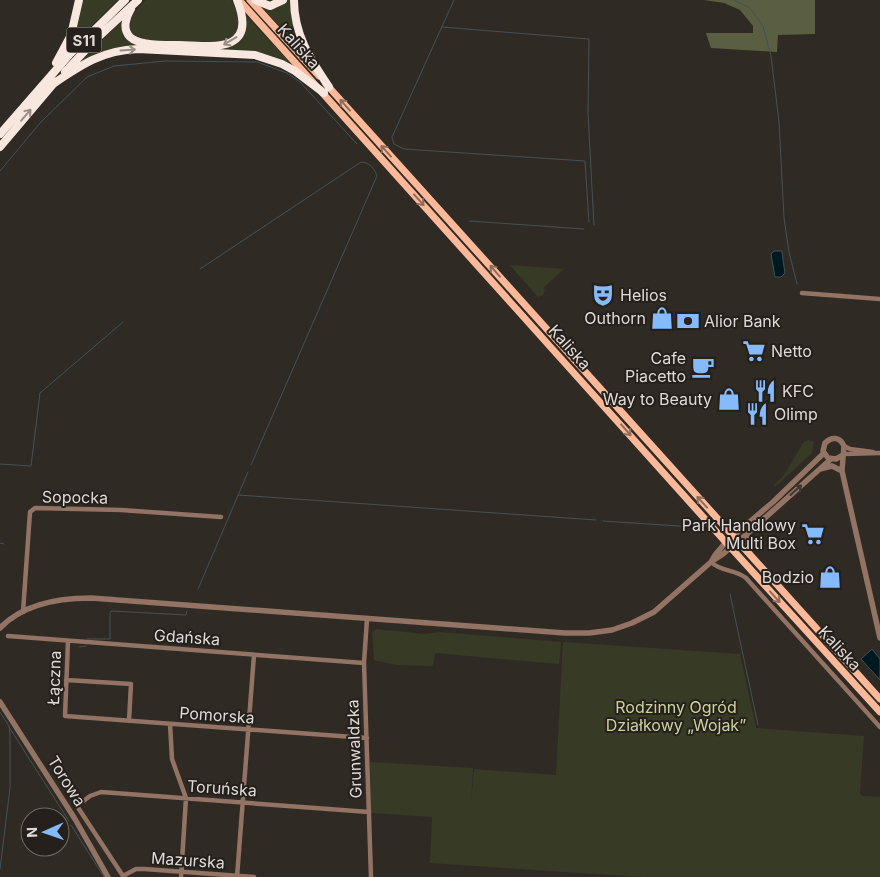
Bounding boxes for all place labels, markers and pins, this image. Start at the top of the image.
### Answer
theatre icon: Helios [590,282,616,308]
place label: Helios [620,285,667,305]
shop icon: Outhorn [649,305,675,331]
place label: Outhorn [584,308,646,328]
bank icon: Alior Bank [675,308,701,334]
place label: Alior Bank [704,311,781,331]
supermarket icon: Netto [741,338,767,364]
place label: Netto [771,341,812,361]
place label: Cafe Piacetto [625,348,686,386]
cafe icon: Cafe Piacetto [690,354,716,380]
restaurant icon: KFC [752,378,778,404]
place label: KFC [782,381,814,401]
shop icon: Way to Beauty [716,386,742,412]
place label: Way to Beauty [603,389,712,409]
restaurant icon: Olimp [744,401,770,427]
place label: Olimp [774,404,818,424]
place label: Park Handlowy Multi Box [682,515,796,553]
supermarket icon: Park Handlowy Multi Box [800,521,826,547]
shop icon: Bodzio [817,564,843,590]
place label: Bodzio [762,567,814,587]

